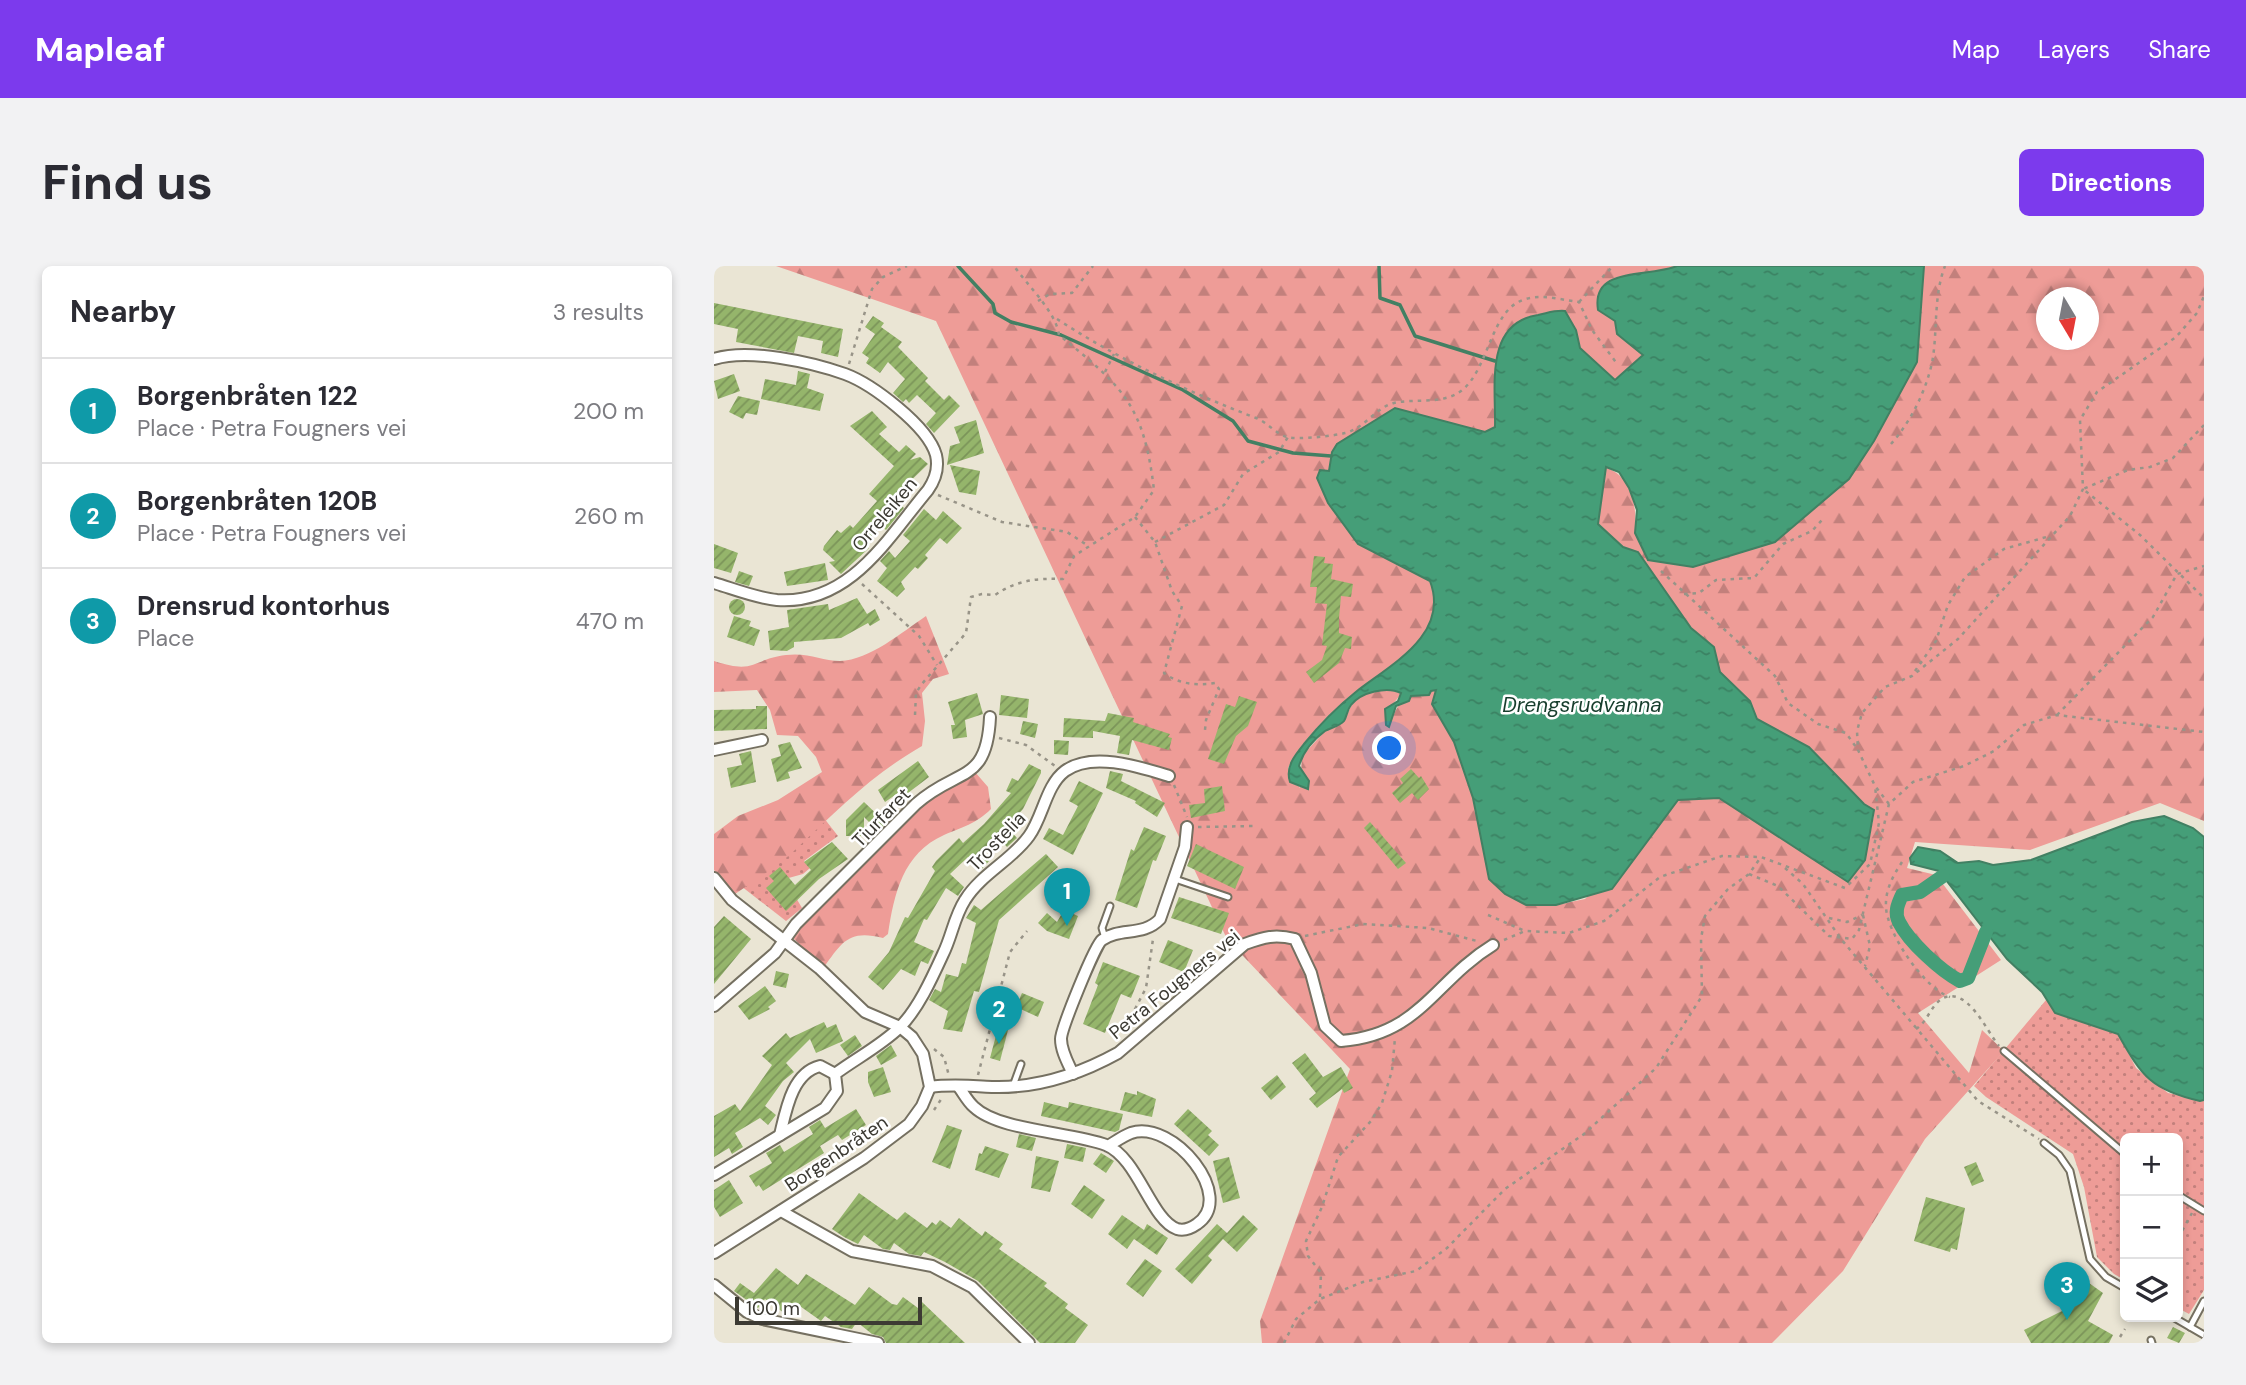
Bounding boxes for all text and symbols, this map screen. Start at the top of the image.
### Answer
text: Mapleaf [35,28,165,71]
text: Map [1952,34,2000,65]
text: Layers [2038,34,2110,65]
text: Share [2148,34,2211,65]
button: Directions [2019,149,2204,216]
text: Find us [42,150,213,214]
north arrow [2036,287,2099,350]
text: Nearby [70,292,176,331]
text: 3 results [553,297,644,327]
text: Borgenbråten 122 [137,379,357,413]
text: 1 [89,396,97,426]
text: 200 m [573,396,644,426]
text: Place · Petra Fougners vei [137,413,407,443]
street label: Orreleiken [846,472,923,557]
text: Borgenbråten 120B [137,484,377,518]
text: 2 [86,501,100,531]
text: 260 m [574,501,644,531]
text: Place · Petra Fougners vei [137,518,407,548]
text: Drensrud kontorhus [137,589,390,623]
text: 3 [86,606,100,636]
text: 470 m [576,606,644,636]
text: Place [137,623,194,653]
water label: Drengsrudvanna [1502,691,1662,719]
your location [1372,731,1406,765]
street label: Tiurfaret [847,782,916,853]
street label: Trostelia [962,806,1031,877]
pin: 1 [1044,868,1090,926]
street label: Petra Fougners vei [1104,924,1245,1045]
pin: 2 [976,986,1022,1044]
street label: Borgenbråten [780,1110,893,1197]
map controls [2120,1133,2183,1322]
button: + [2120,1133,2183,1196]
button: − [2120,1196,2183,1259]
button: layers [2120,1259,2183,1322]
pin: 3 [2044,1262,2090,1320]
scale bar [735,1294,922,1326]
text: 100 m [746,1296,800,1321]

